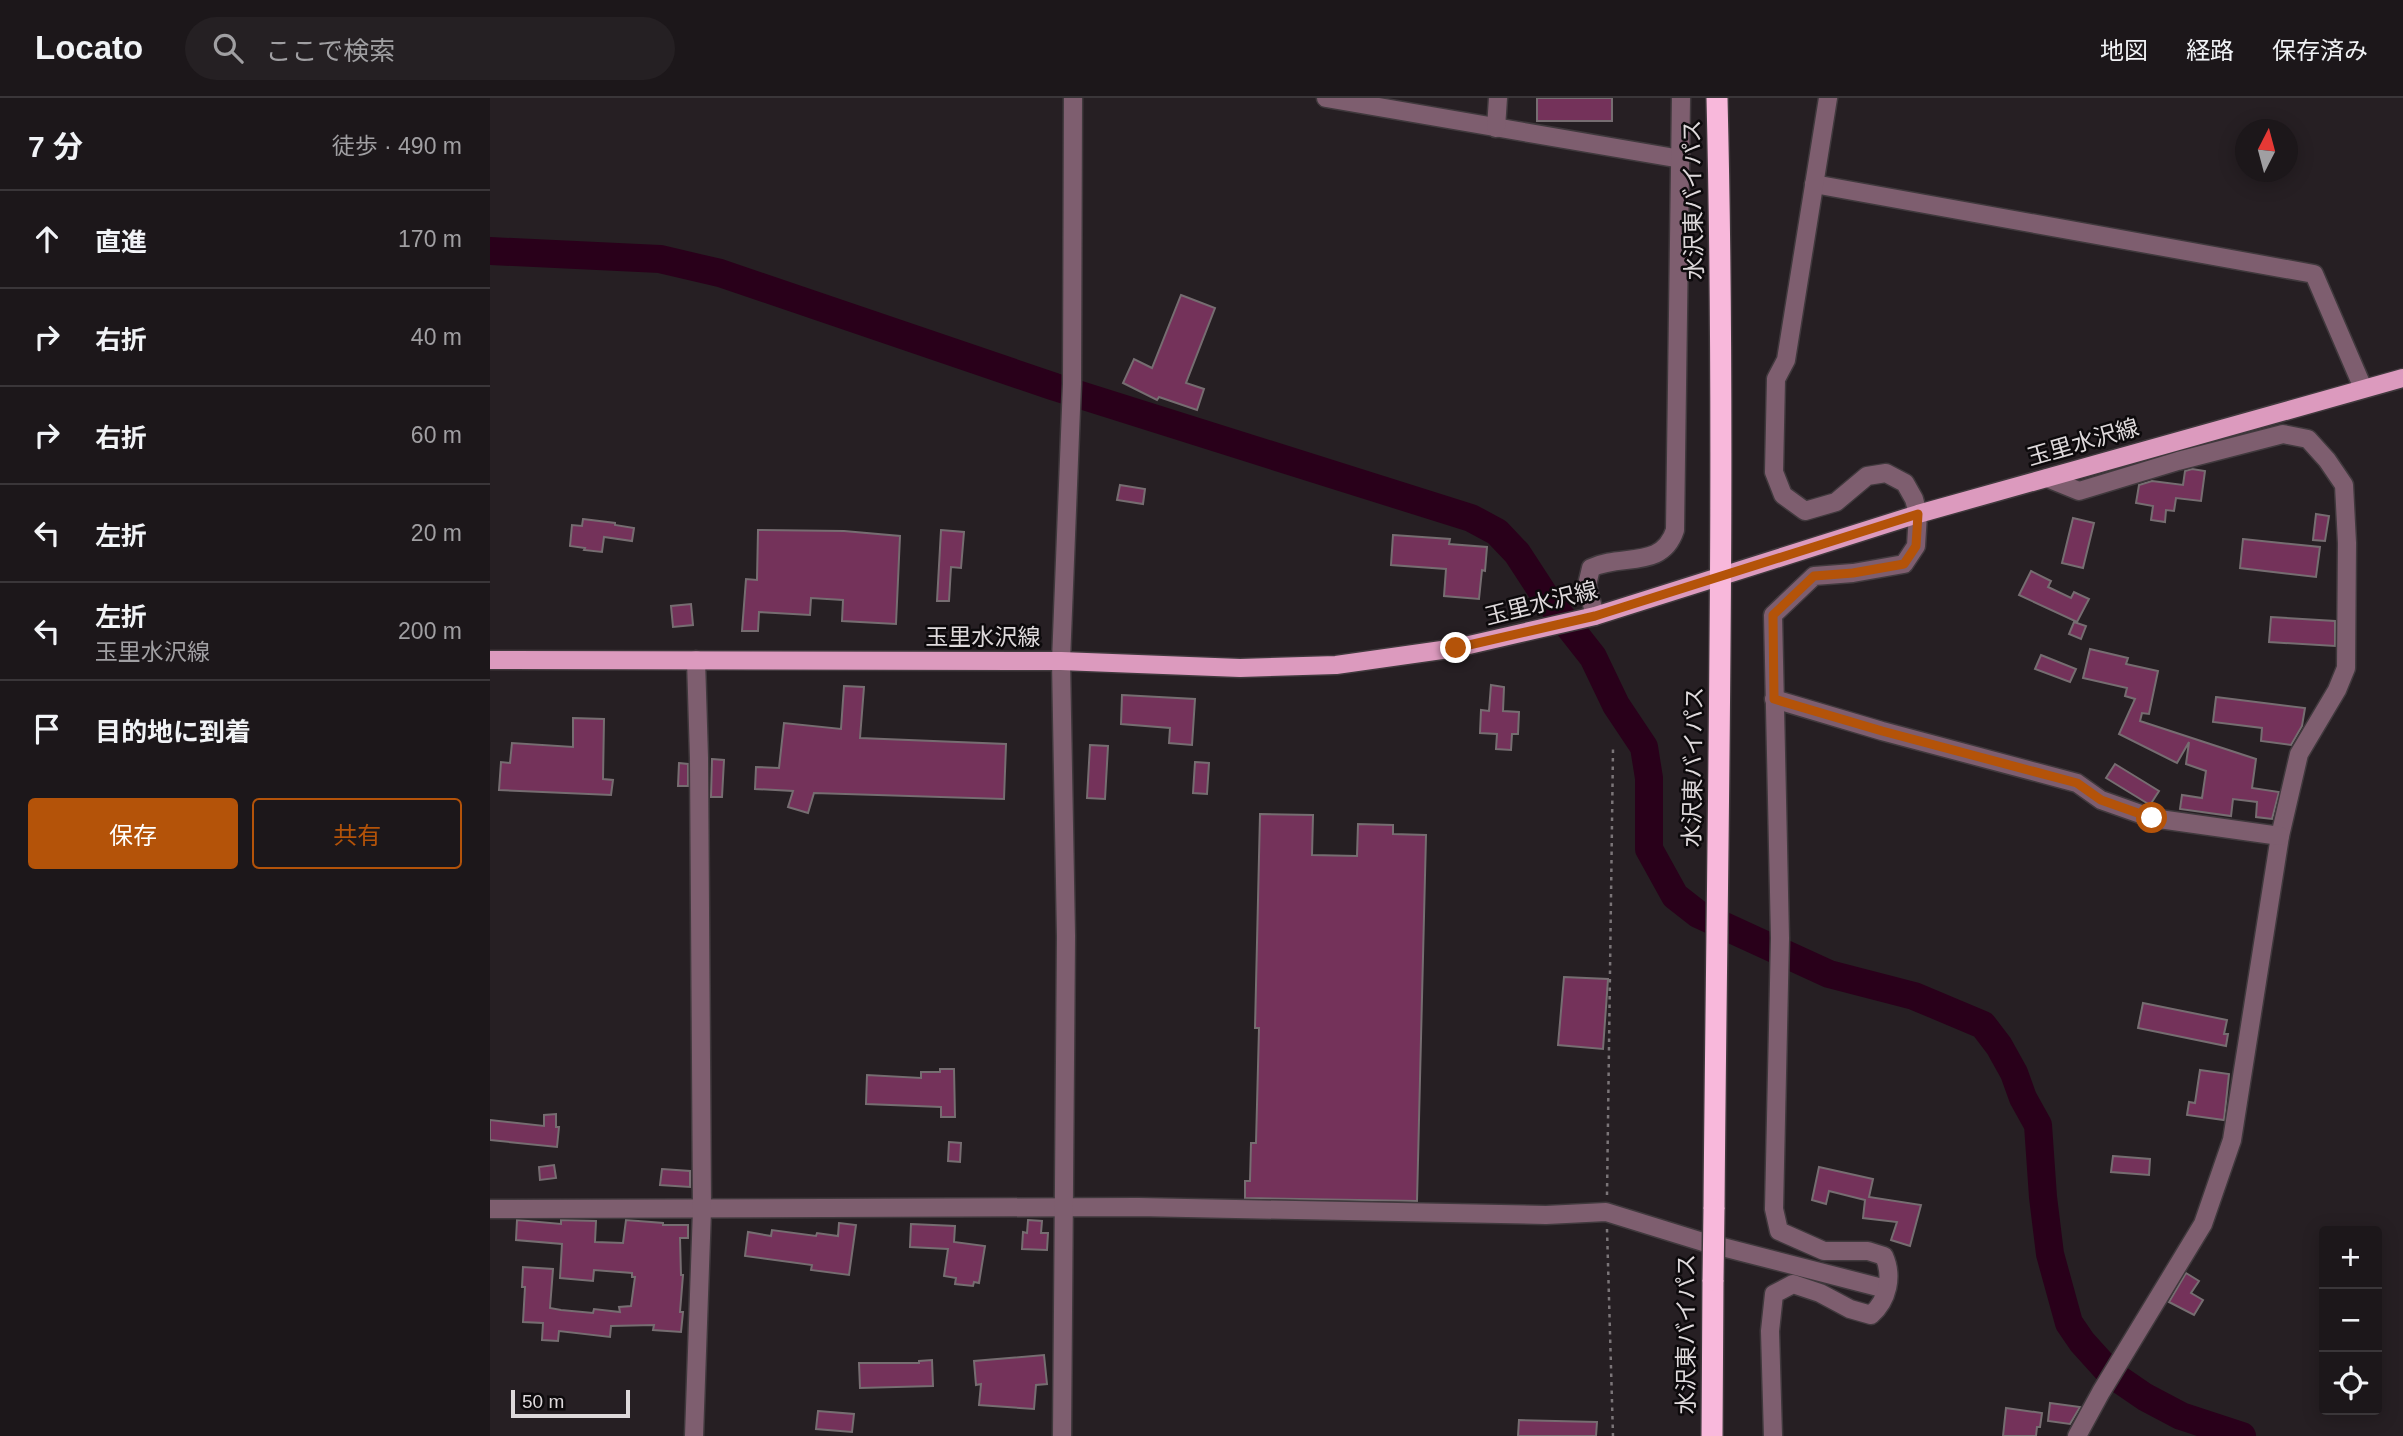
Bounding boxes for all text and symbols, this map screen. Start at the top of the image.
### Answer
search box [185,17,675,80]
text: Locato [35,29,143,66]
icon: search [209,29,247,67]
text: ここで検索 [265,36,395,66]
text: 地図 [2100,37,2148,64]
text: 経路 [2186,37,2234,64]
text: 保存済み [2272,37,2368,64]
north arrow [2235,119,2298,182]
street label: 水沢東バイパス [1679,120,1707,280]
text: 7 分 [28,130,83,163]
text: 徒歩 · 490 m [332,133,462,159]
icon: ahead [28,220,66,258]
text: 170 m [398,226,462,252]
text: 直進 [95,227,147,257]
icon: right [28,318,66,356]
text: 40 m [411,324,462,350]
text: 右折 [95,325,147,355]
street label: 玉里水沢線 [2024,414,2142,470]
icon: right [28,416,66,454]
text: 60 m [411,422,462,448]
text: 右折 [95,423,147,453]
icon: left [28,514,66,552]
text: 20 m [411,520,462,546]
text: 左折 [95,521,147,551]
street label: 玉里水沢線 [1482,576,1600,630]
text: 左折 [95,602,147,632]
icon: left [28,612,66,650]
text: 200 m [398,618,462,644]
street label: 玉里水沢線 [926,624,1041,650]
route end [1440,632,1471,663]
text: 玉里水沢線 [95,639,210,665]
street label: 水沢東バイパス [1679,687,1707,847]
icon: arrive [28,710,66,748]
text: 目的地に到着 [95,717,251,747]
button: 保存 [28,798,238,869]
button: 共有 [252,798,462,869]
route start [2136,802,2167,833]
map controls [2319,1226,2382,1415]
button: + [2319,1226,2382,1289]
street label: 水沢東バイパス [1673,1254,1699,1414]
button: − [2319,1289,2382,1352]
button: locate [2319,1352,2382,1415]
scale bar [511,1387,630,1419]
text: 50 m [522,1391,564,1412]

